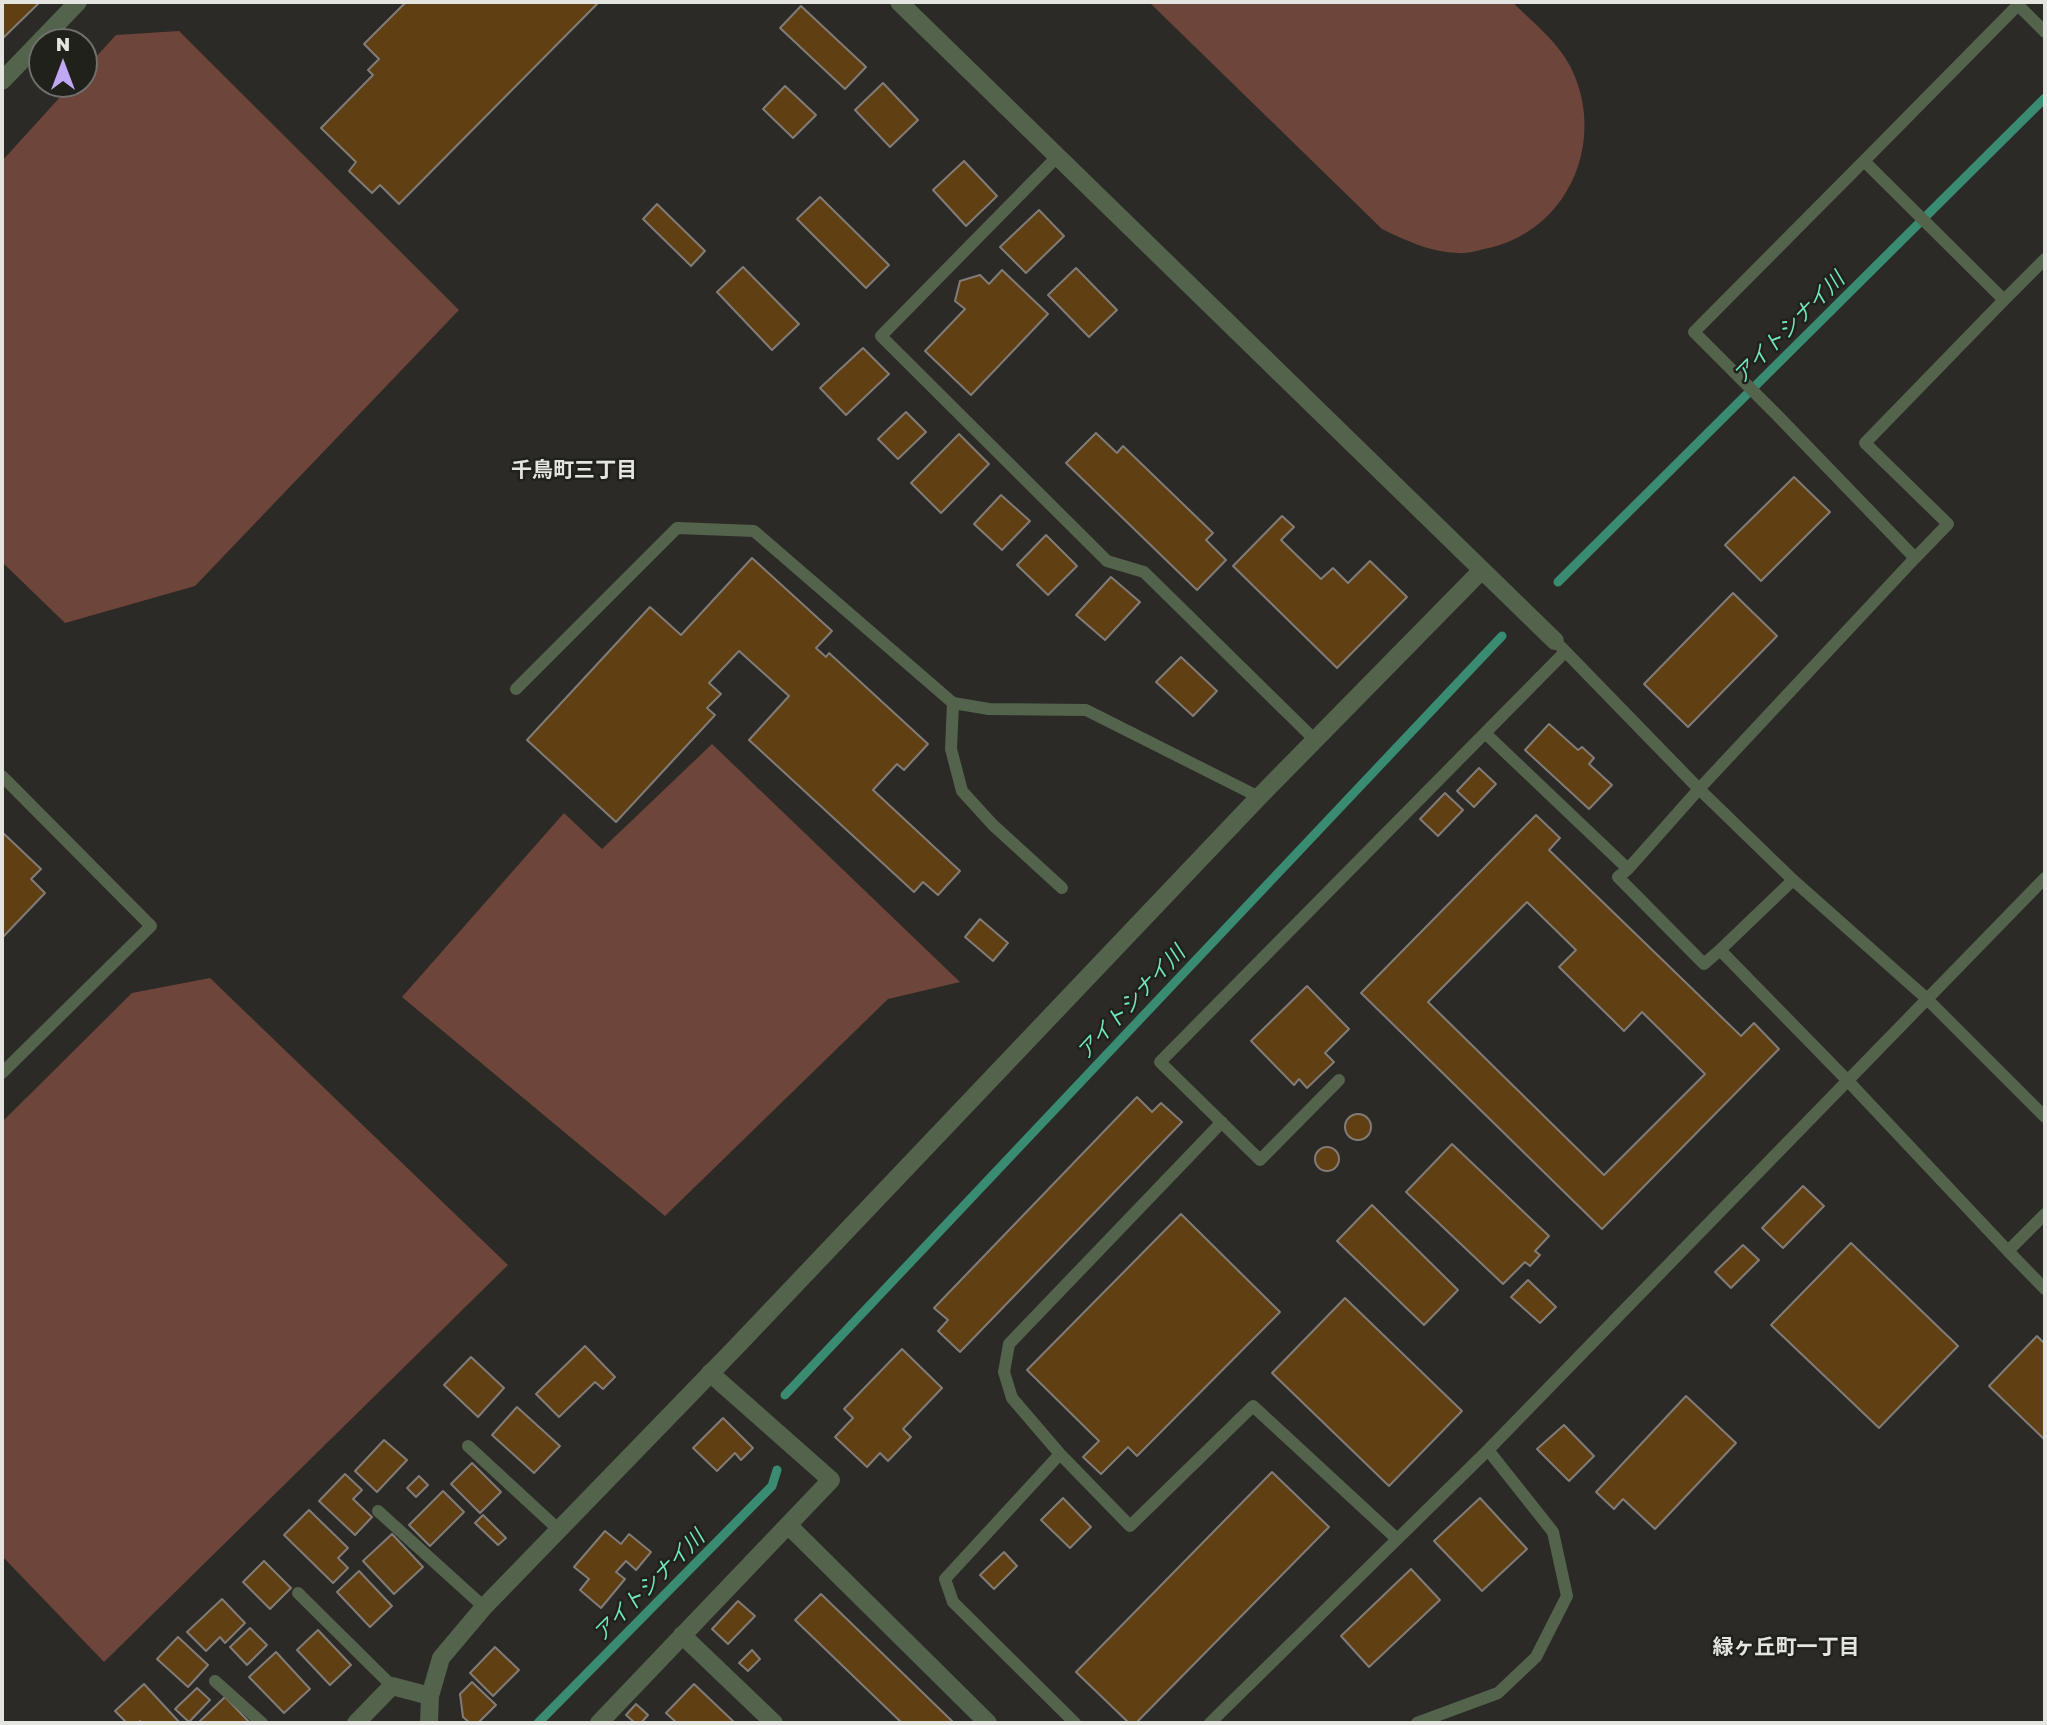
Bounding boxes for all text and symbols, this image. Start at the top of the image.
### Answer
north arrow [28,28,98,98]
text: N [56,32,70,55]
water label: アイトシナイ川 [1728,267,1850,389]
district label: 千鳥町三丁目 [511,457,637,483]
water label: アイトシナイ川 [1072,941,1190,1065]
water label: アイトシナイ川 [588,1525,710,1647]
district label: 緑ヶ丘町一丁目 [1713,1634,1859,1660]

